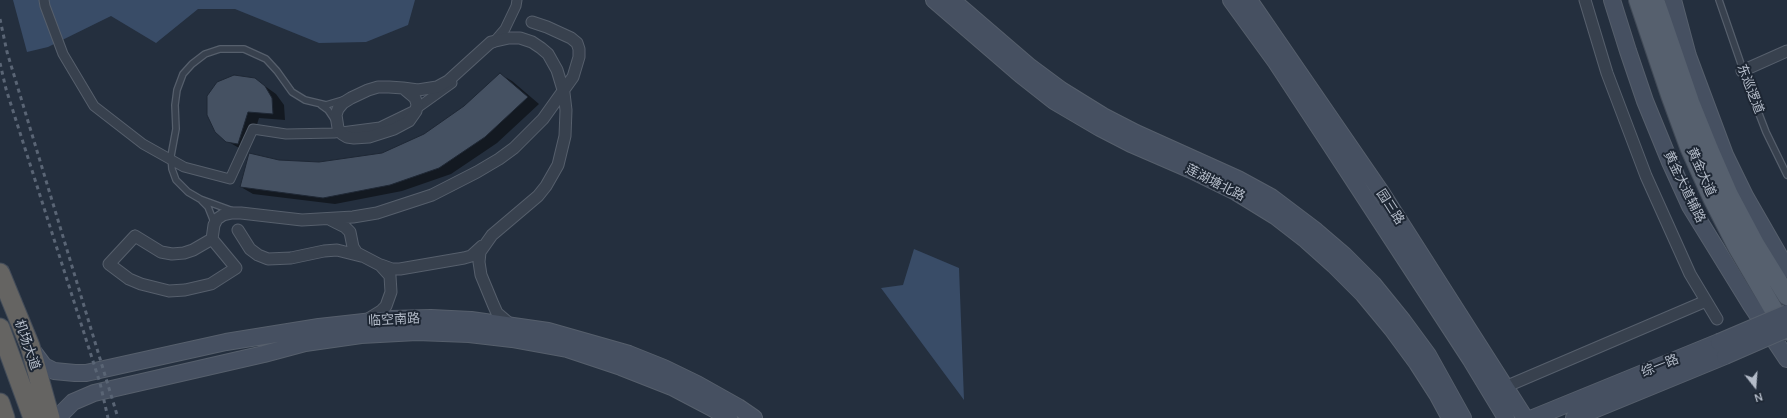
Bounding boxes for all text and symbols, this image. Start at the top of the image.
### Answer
street label: 东巡逻道 [1733,62,1767,116]
street label: 黄金大道 [1683,145,1719,199]
street label: 黄金大道辅路 [1660,149,1708,225]
street label: 莲湖塘北路 [1183,161,1247,205]
street label: 园三路 [1373,186,1407,228]
street label: 临空南路 [368,311,420,329]
street label: 机场大道 [11,318,43,372]
street label: 综一路 [1639,351,1681,381]
north arrow [1735,366,1775,406]
text: N [1753,390,1765,406]

